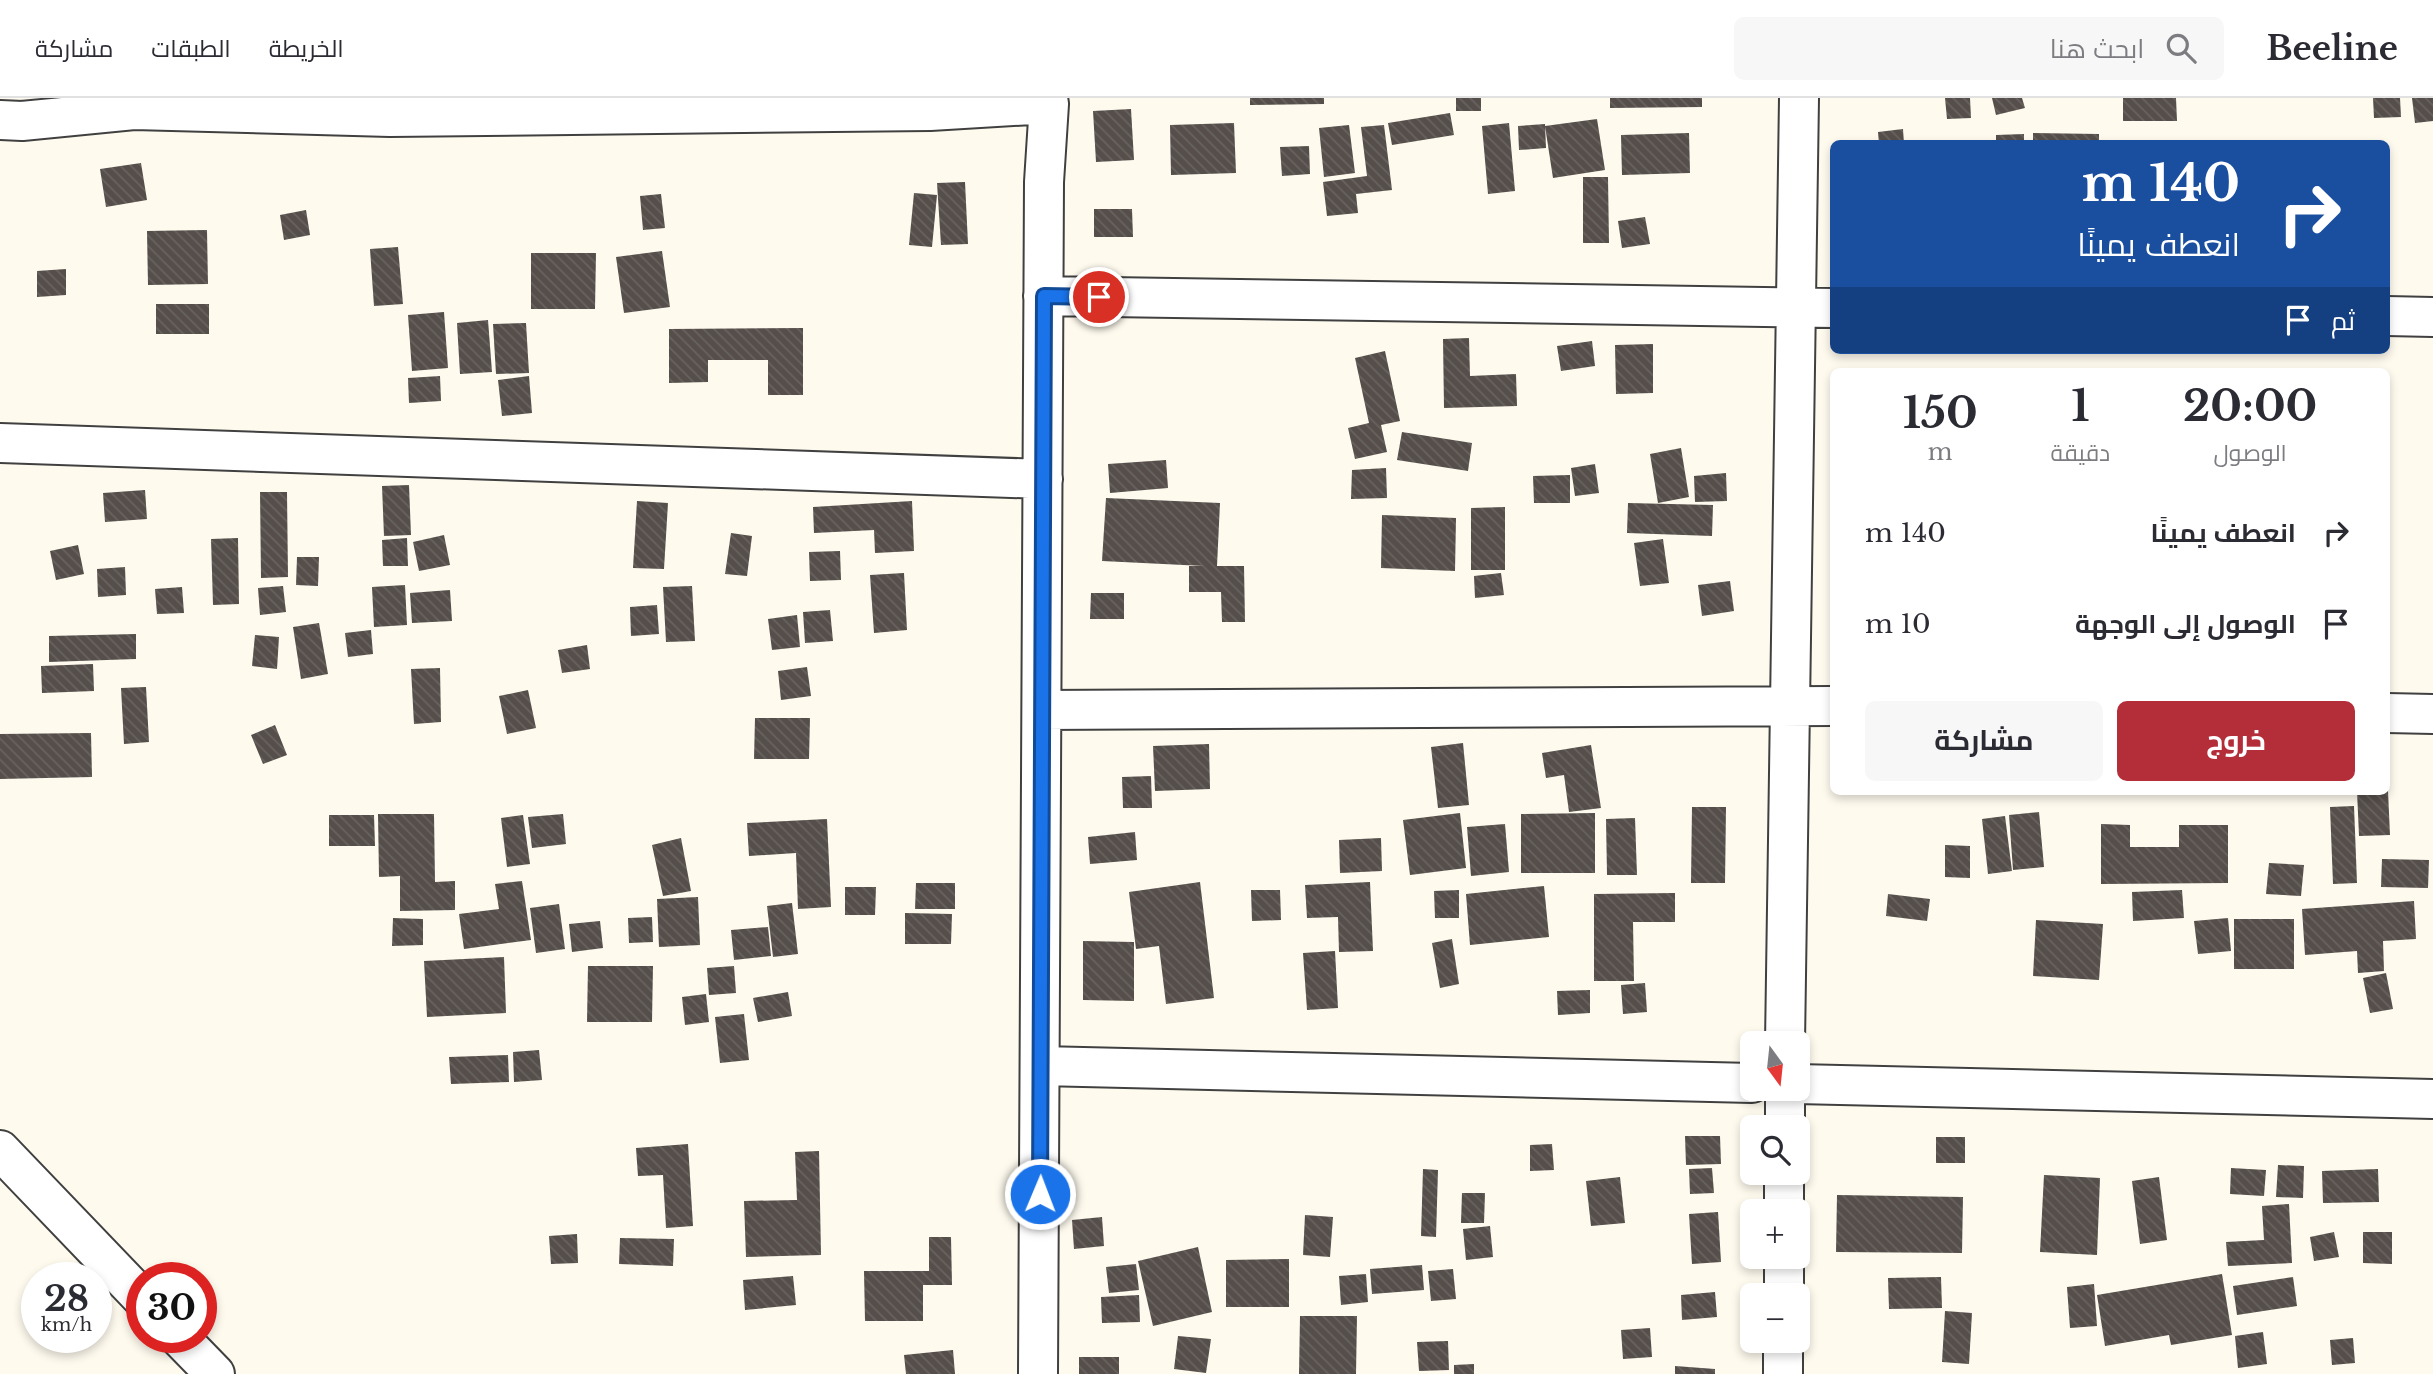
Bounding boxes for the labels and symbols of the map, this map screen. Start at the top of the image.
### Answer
pin [1069,267,1129,327]
north arrow [1740,1031,1810,1101]
position arrow [1003,1157,1077,1231]
speed limit sign: 30 [126,1262,217,1353]

